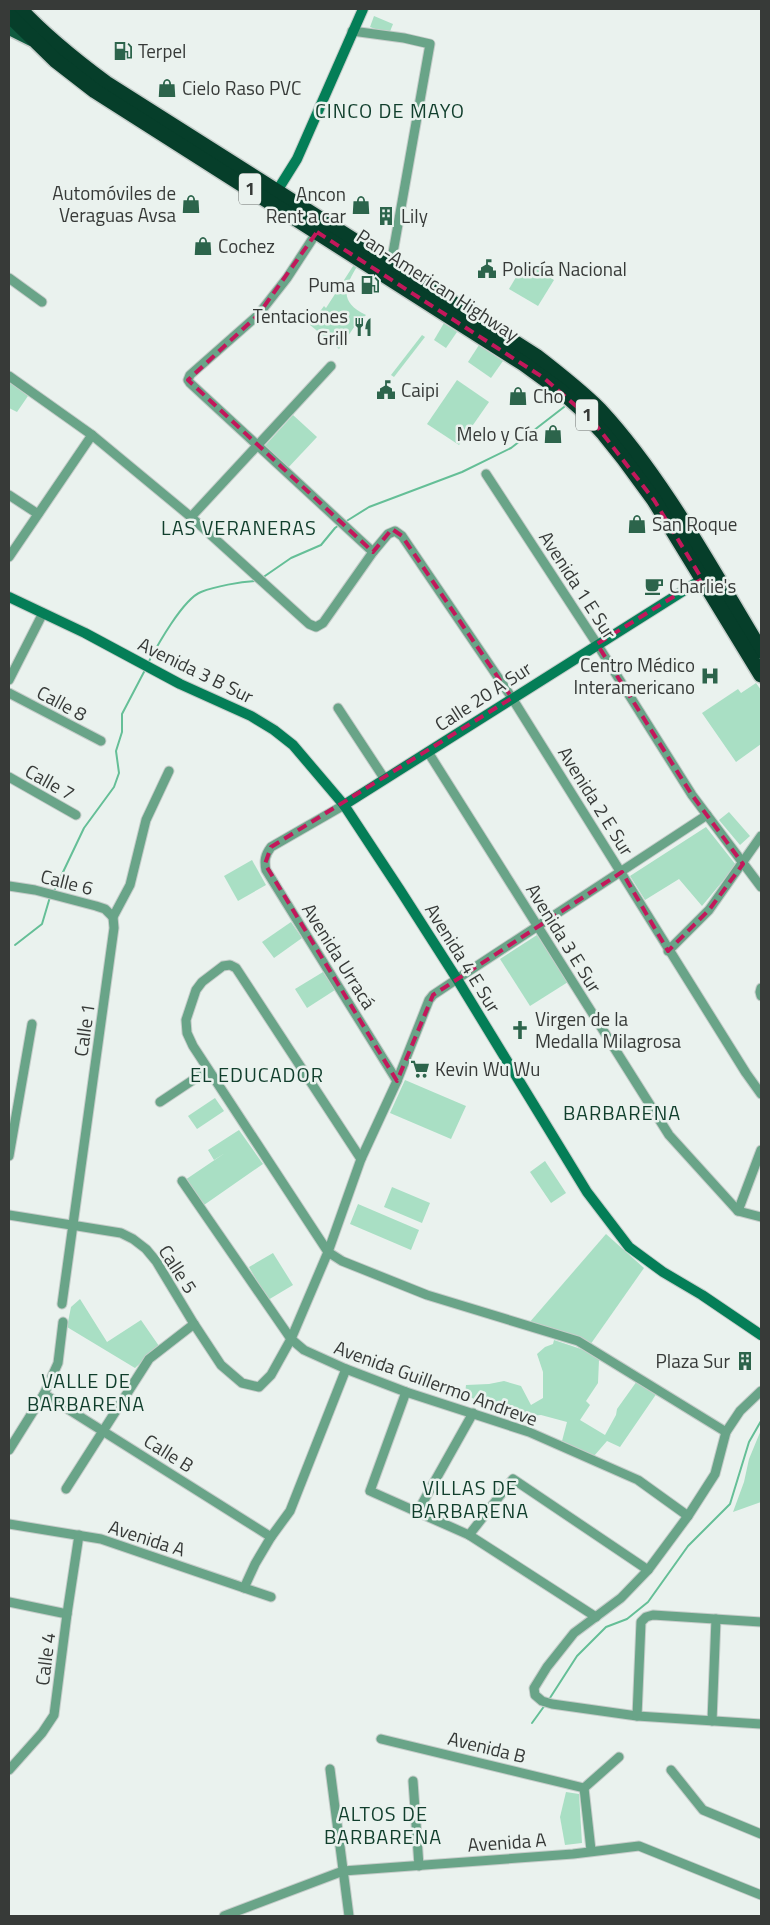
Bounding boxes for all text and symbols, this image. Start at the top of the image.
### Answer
place label: Terpel [138,36,186,65]
fuel station icon: Terpel [112,40,134,62]
place label: Cielo Raso PVC [182,73,301,102]
shop icon: Cielo Raso PVC [156,77,178,99]
district label: CINCO DE MAYO [315,95,465,126]
road number: 1 [239,173,261,204]
place label: Automóviles de Veraguas Avsa [52,178,176,229]
place label: Ancon Rent a car [266,179,346,230]
shop icon: Automóviles de Veraguas Avsa [180,193,202,215]
shop icon: Ancon Rent a car [350,194,372,216]
place label: Lily [401,201,428,230]
building icon: Lily [375,205,397,227]
street label: Pan-American Highway [351,221,525,348]
place label: Cochez [218,231,275,260]
shop icon: Cochez [192,235,214,257]
place label: Policía Nacional [502,254,627,283]
public building icon: Policía Nacional [476,258,498,280]
place label: Puma [308,270,355,299]
fuel station icon: Puma [359,274,381,296]
place label: Tentaciones Grill [253,301,348,352]
restaurant icon: Tentaciones Grill [352,316,374,338]
place label: Caipi [401,375,439,404]
public building icon: Caipi [375,379,397,401]
place label: Cho [533,381,564,410]
shop icon: Cho [507,385,529,407]
road number: 1 [576,400,598,430]
place label: Melo y Cía [457,419,538,448]
shop icon: Melo y Cía [542,423,564,445]
place label: San Roque [652,509,737,538]
district label: LAS VERANERAS [161,512,317,543]
shop icon: San Roque [626,513,648,535]
street label: Avenida 1 E Sur [532,525,625,645]
place label: Charlie's [669,571,736,600]
cafe icon: Charlie's [643,575,665,597]
street label: Avenida 3 B Sur [134,629,259,710]
place label: Centro Médico Interamericano [574,650,695,701]
street label: Calle 20 A Sur [429,653,537,738]
hospital icon: Centro Médico Interamericano [699,665,721,687]
street label: Calle 8 [32,677,93,728]
street label: Avenida 2 E Sur [551,740,642,861]
street label: Calle 7 [20,756,80,807]
street label: Calle 6 [38,861,96,902]
street label: Avenida 3 E Sur [519,877,610,998]
street label: Avenida Urracá [295,897,384,1015]
street label: Avenida 4 E Sur [418,897,509,1018]
street label: Calle 1 [65,1002,102,1058]
place label: Virgen de la Medalla Milagrosa [535,1004,682,1055]
church icon: Virgen de la Medalla Milagrosa [509,1019,531,1041]
place label: Kevin Wu Wu [435,1054,540,1083]
supermarket icon: Kevin Wu Wu [409,1058,431,1080]
district label: EL EDUCADOR [190,1059,324,1090]
district label: BARBARENA [563,1097,681,1128]
street label: Calle 5 [152,1239,205,1299]
street label: Avenida Guillermo Andreve [330,1332,542,1433]
place label: Plaza Sur [656,1346,730,1375]
building icon: Plaza Sur [734,1350,756,1372]
district label: VALLE DE BARBARENA [27,1365,145,1419]
street label: Calle B [139,1426,200,1479]
district label: VILLAS DE BARBARENA [411,1472,529,1526]
street label: Avenida A [105,1512,189,1564]
street label: Calle 4 [27,1631,62,1687]
street label: Avenida B [445,1723,529,1770]
district label: ALTOS DE BARBARENA [324,1798,442,1852]
street label: Avenida A [467,1824,547,1859]

